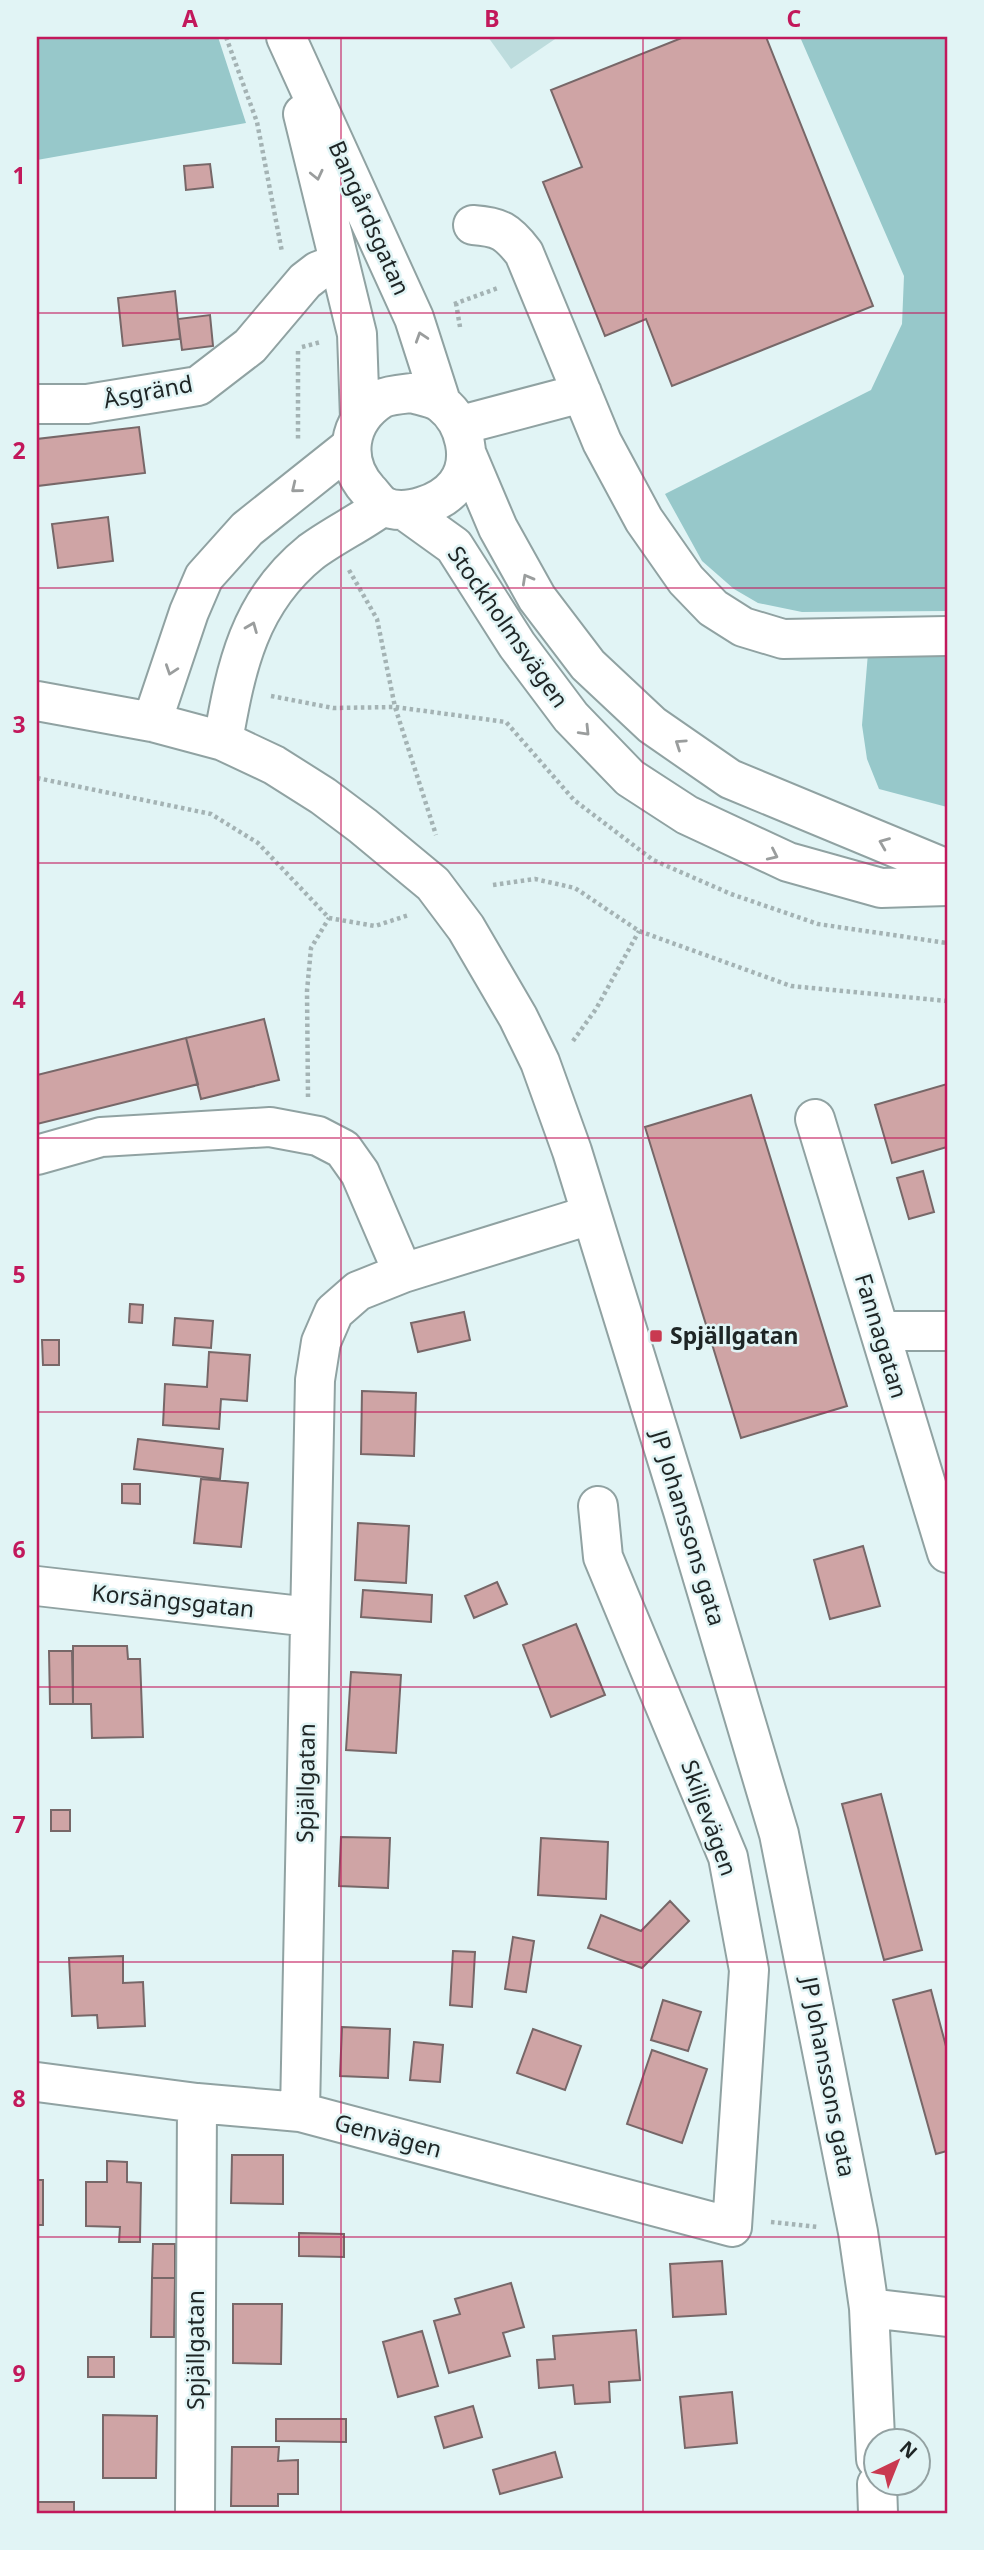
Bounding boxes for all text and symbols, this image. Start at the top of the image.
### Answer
text: A [182,2,198,34]
text: B [484,2,500,34]
text: C [787,2,802,34]
street label: Bangårdsgatan [322,135,418,300]
text: 1 [12,159,26,191]
one-way arrow [309,169,324,181]
one-way arrow [414,332,429,344]
street label: Åsgränd [100,367,195,415]
text: 2 [12,434,26,466]
one-way arrow [292,480,304,493]
street label: Stockholmsvägen [441,539,577,714]
one-way arrow [521,574,535,587]
one-way arrow [244,622,258,634]
one-way arrow [165,664,179,676]
text: 3 [12,708,26,740]
one-way arrow [577,723,590,736]
one-way arrow [675,740,688,752]
one-way arrow [879,838,891,852]
one-way arrow [766,846,778,860]
text: 4 [12,983,26,1015]
text: 5 [12,1258,26,1290]
street label: Fannagatan [848,1270,916,1402]
place label: Spjällgatan [670,1319,799,1351]
marker: Spjällgatan [648,1328,664,1344]
street label: JP Johanssons gata [643,1424,734,1630]
text: 6 [12,1533,26,1565]
street label: Korsängsgatan [90,1576,256,1624]
street label: Spjällgatan [288,1723,322,1843]
street label: Skiljevägen [674,1755,746,1880]
text: 7 [12,1808,26,1840]
street label: JP Johanssons gata [794,1972,864,2180]
text: 8 [12,2082,26,2114]
street label: Genvägen [331,2105,445,2165]
street label: Spjällgatan [179,2290,211,2410]
text: 9 [12,2357,26,2389]
north arrow [862,2428,932,2498]
text: N [894,2435,923,2464]

